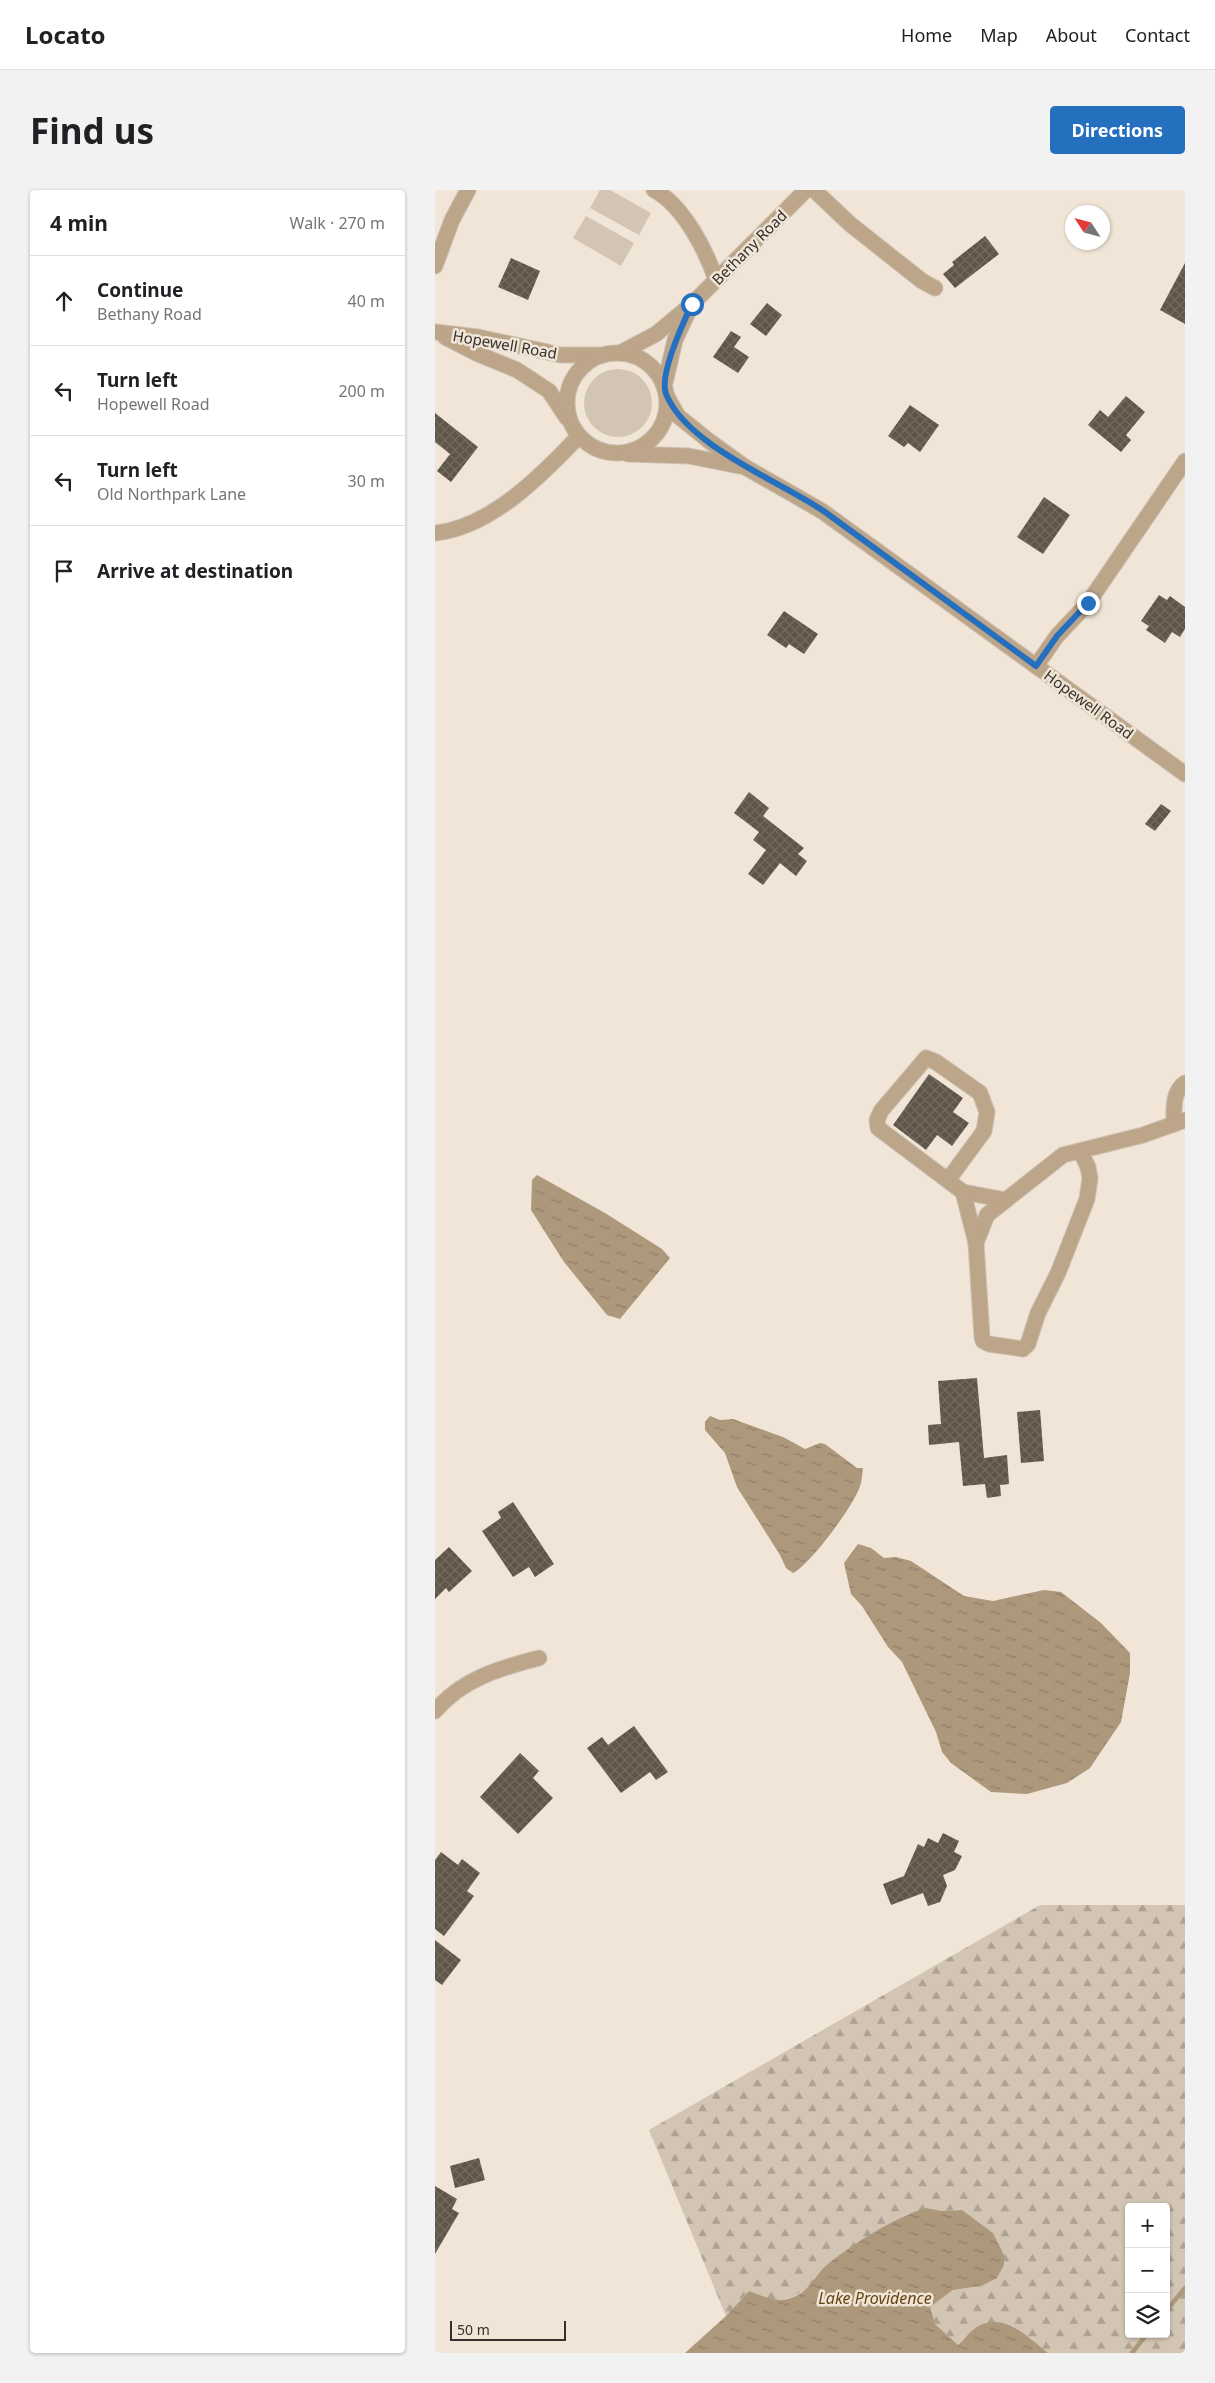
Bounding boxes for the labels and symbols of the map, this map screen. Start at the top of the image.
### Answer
street label: Bethany Road [707,205,791,289]
north arrow [1065,205,1110,250]
route start [681,293,704,316]
street label: Hopewell Road [451,325,559,363]
route end [1077,592,1100,615]
street label: Hopewell Road [1040,665,1138,743]
water label: Lake Providence [818,2287,932,2309]
scale bar [450,2318,566,2341]

